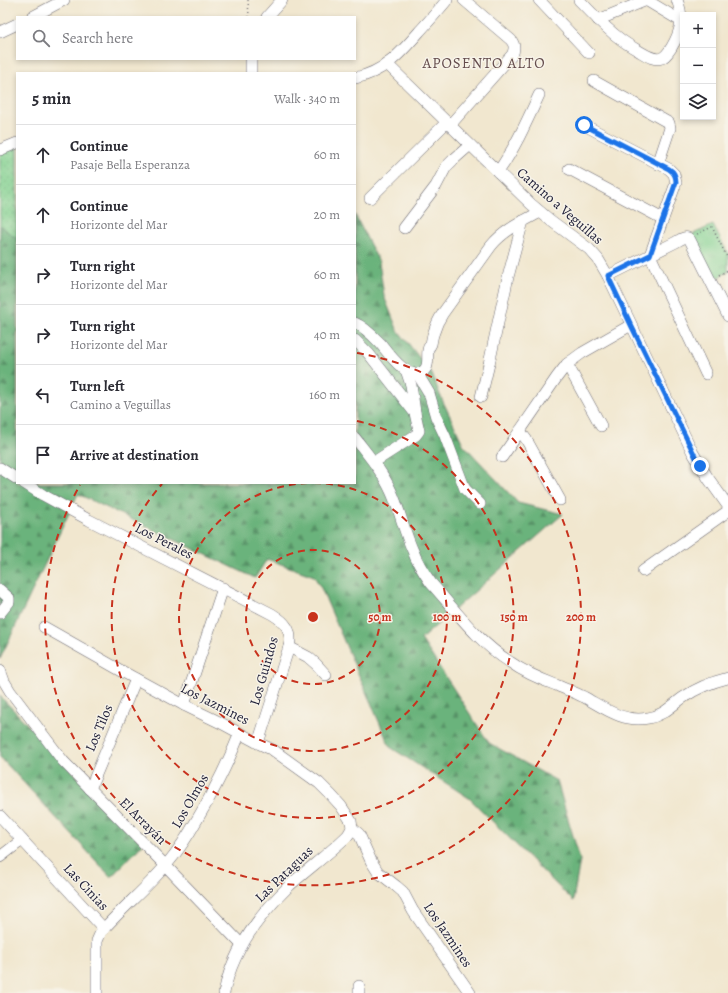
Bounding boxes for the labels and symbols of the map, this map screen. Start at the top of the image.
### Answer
district label: APOSENTO ALTO [421,53,546,73]
route start [575,116,593,134]
street label: Camino a Veguillas [513,163,607,249]
route end [691,457,709,475]
street label: Los Perales [132,518,196,564]
text: 50 m [368,609,392,625]
text: 100 m [433,609,461,625]
text: 150 m [500,609,528,625]
text: 200 m [566,609,596,625]
centre of rings [306,610,320,624]
street label: Los Guindos [245,634,283,708]
street label: Los Jazmines [177,679,253,729]
street label: Los Tilos [81,701,117,755]
street label: Los Olmos [167,770,213,832]
street label: El Arrayán [115,793,171,849]
street label: Las Pataguas [251,842,317,906]
street label: Las Cinias [59,859,113,915]
street label: Los Jazmines [419,899,477,971]

